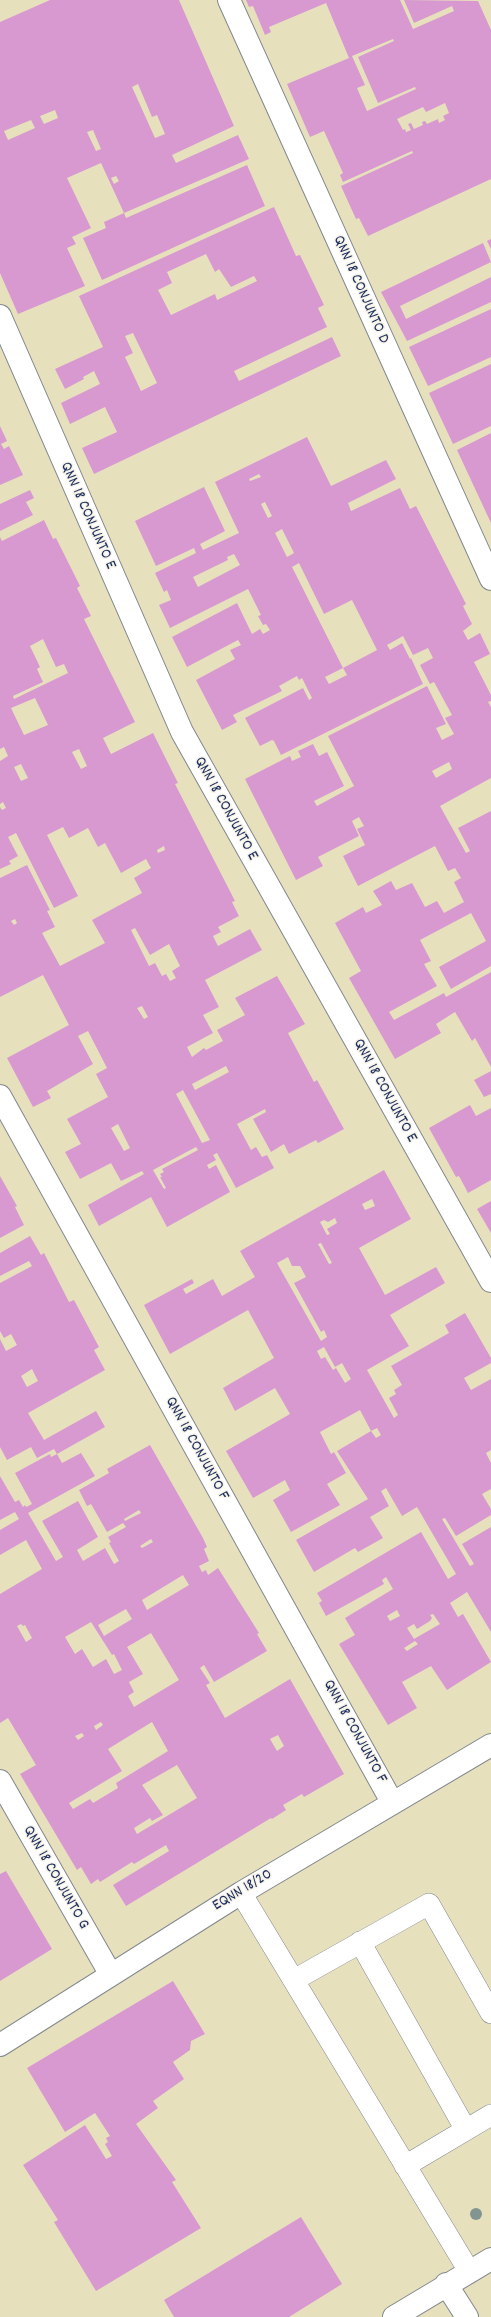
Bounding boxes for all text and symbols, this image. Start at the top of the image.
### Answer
street label: QNN 18 CONJUNTO D [328,233,392,347]
street label: QNN 18 CONJUNTO E [55,459,119,573]
street label: QNN 18 CONJUNTO E [189,754,261,864]
street label: QNN 18 CONJUNTO E [348,1036,420,1146]
street label: QNN 18 CONJUNTO F [160,1394,232,1504]
street label: QNN 18 CONJUNTO F [318,1677,390,1787]
street label: QNN 18 CONJUNTO G [18,1823,92,1933]
street label: EQNN 18/20 [210,1866,276,1916]

